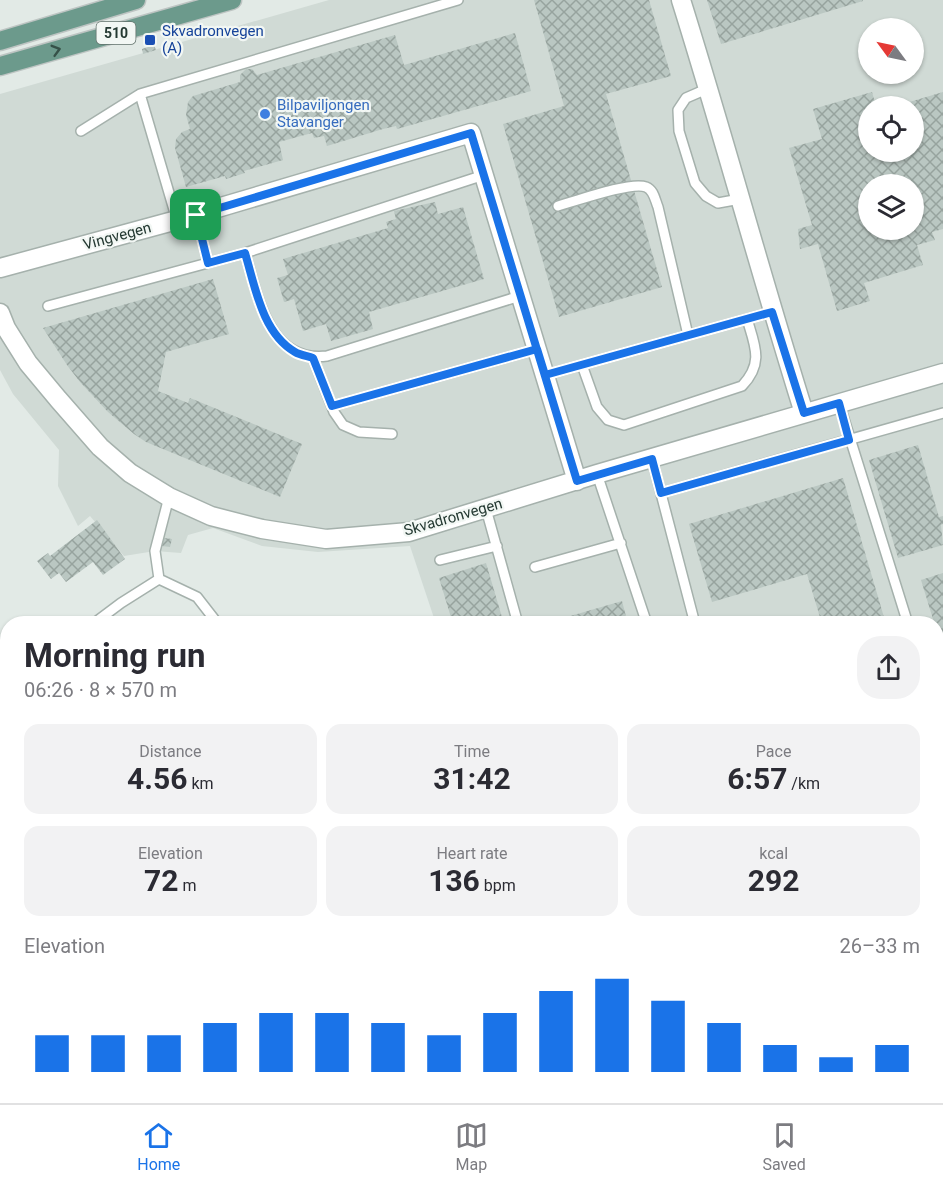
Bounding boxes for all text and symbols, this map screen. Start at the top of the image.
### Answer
north arrow [858,18,924,84]
map controls [858,18,924,240]
road number: 510 [96,22,136,44]
place label: Skvadronvegen (A) [162,22,264,57]
marker: Skvadronvegen (A) [143,33,157,47]
one-way arrow [50,45,61,57]
place label: Bilpaviljongen Stavanger [277,96,370,131]
button: locate [858,96,924,162]
marker: Bilpaviljongen Stavanger [258,107,272,121]
button: layers [858,174,924,240]
pin [170,189,221,240]
icon: arrive [179,198,212,231]
street label: Vingvegen [81,218,153,254]
street label: Skvadronvegen [402,494,504,540]
text: Morning run [24,636,205,675]
button: share [857,636,920,699]
text: 06:26 · 8 × 570 m [24,678,177,702]
text: Distance [139,742,201,761]
text: Time [454,742,490,761]
text: Pace [756,742,791,761]
text: 4.56 [127,761,187,796]
text: 31:42 [433,761,511,796]
text: 6:57 [727,761,787,796]
text: km [187,774,214,793]
text: /km [787,774,820,793]
text: Elevation [138,844,203,863]
text: Heart rate [436,844,508,863]
text: kcal [759,844,788,863]
text: 72 [144,863,179,898]
text: 136 [428,863,480,898]
text: 292 [748,863,799,898]
text: m [179,876,197,895]
text: bpm [480,876,516,895]
text: Elevation [24,934,105,958]
text: 26–33 m [839,934,920,958]
tab: Home [137,1119,180,1174]
tab: Map [455,1119,488,1174]
tab: Saved [762,1119,806,1174]

